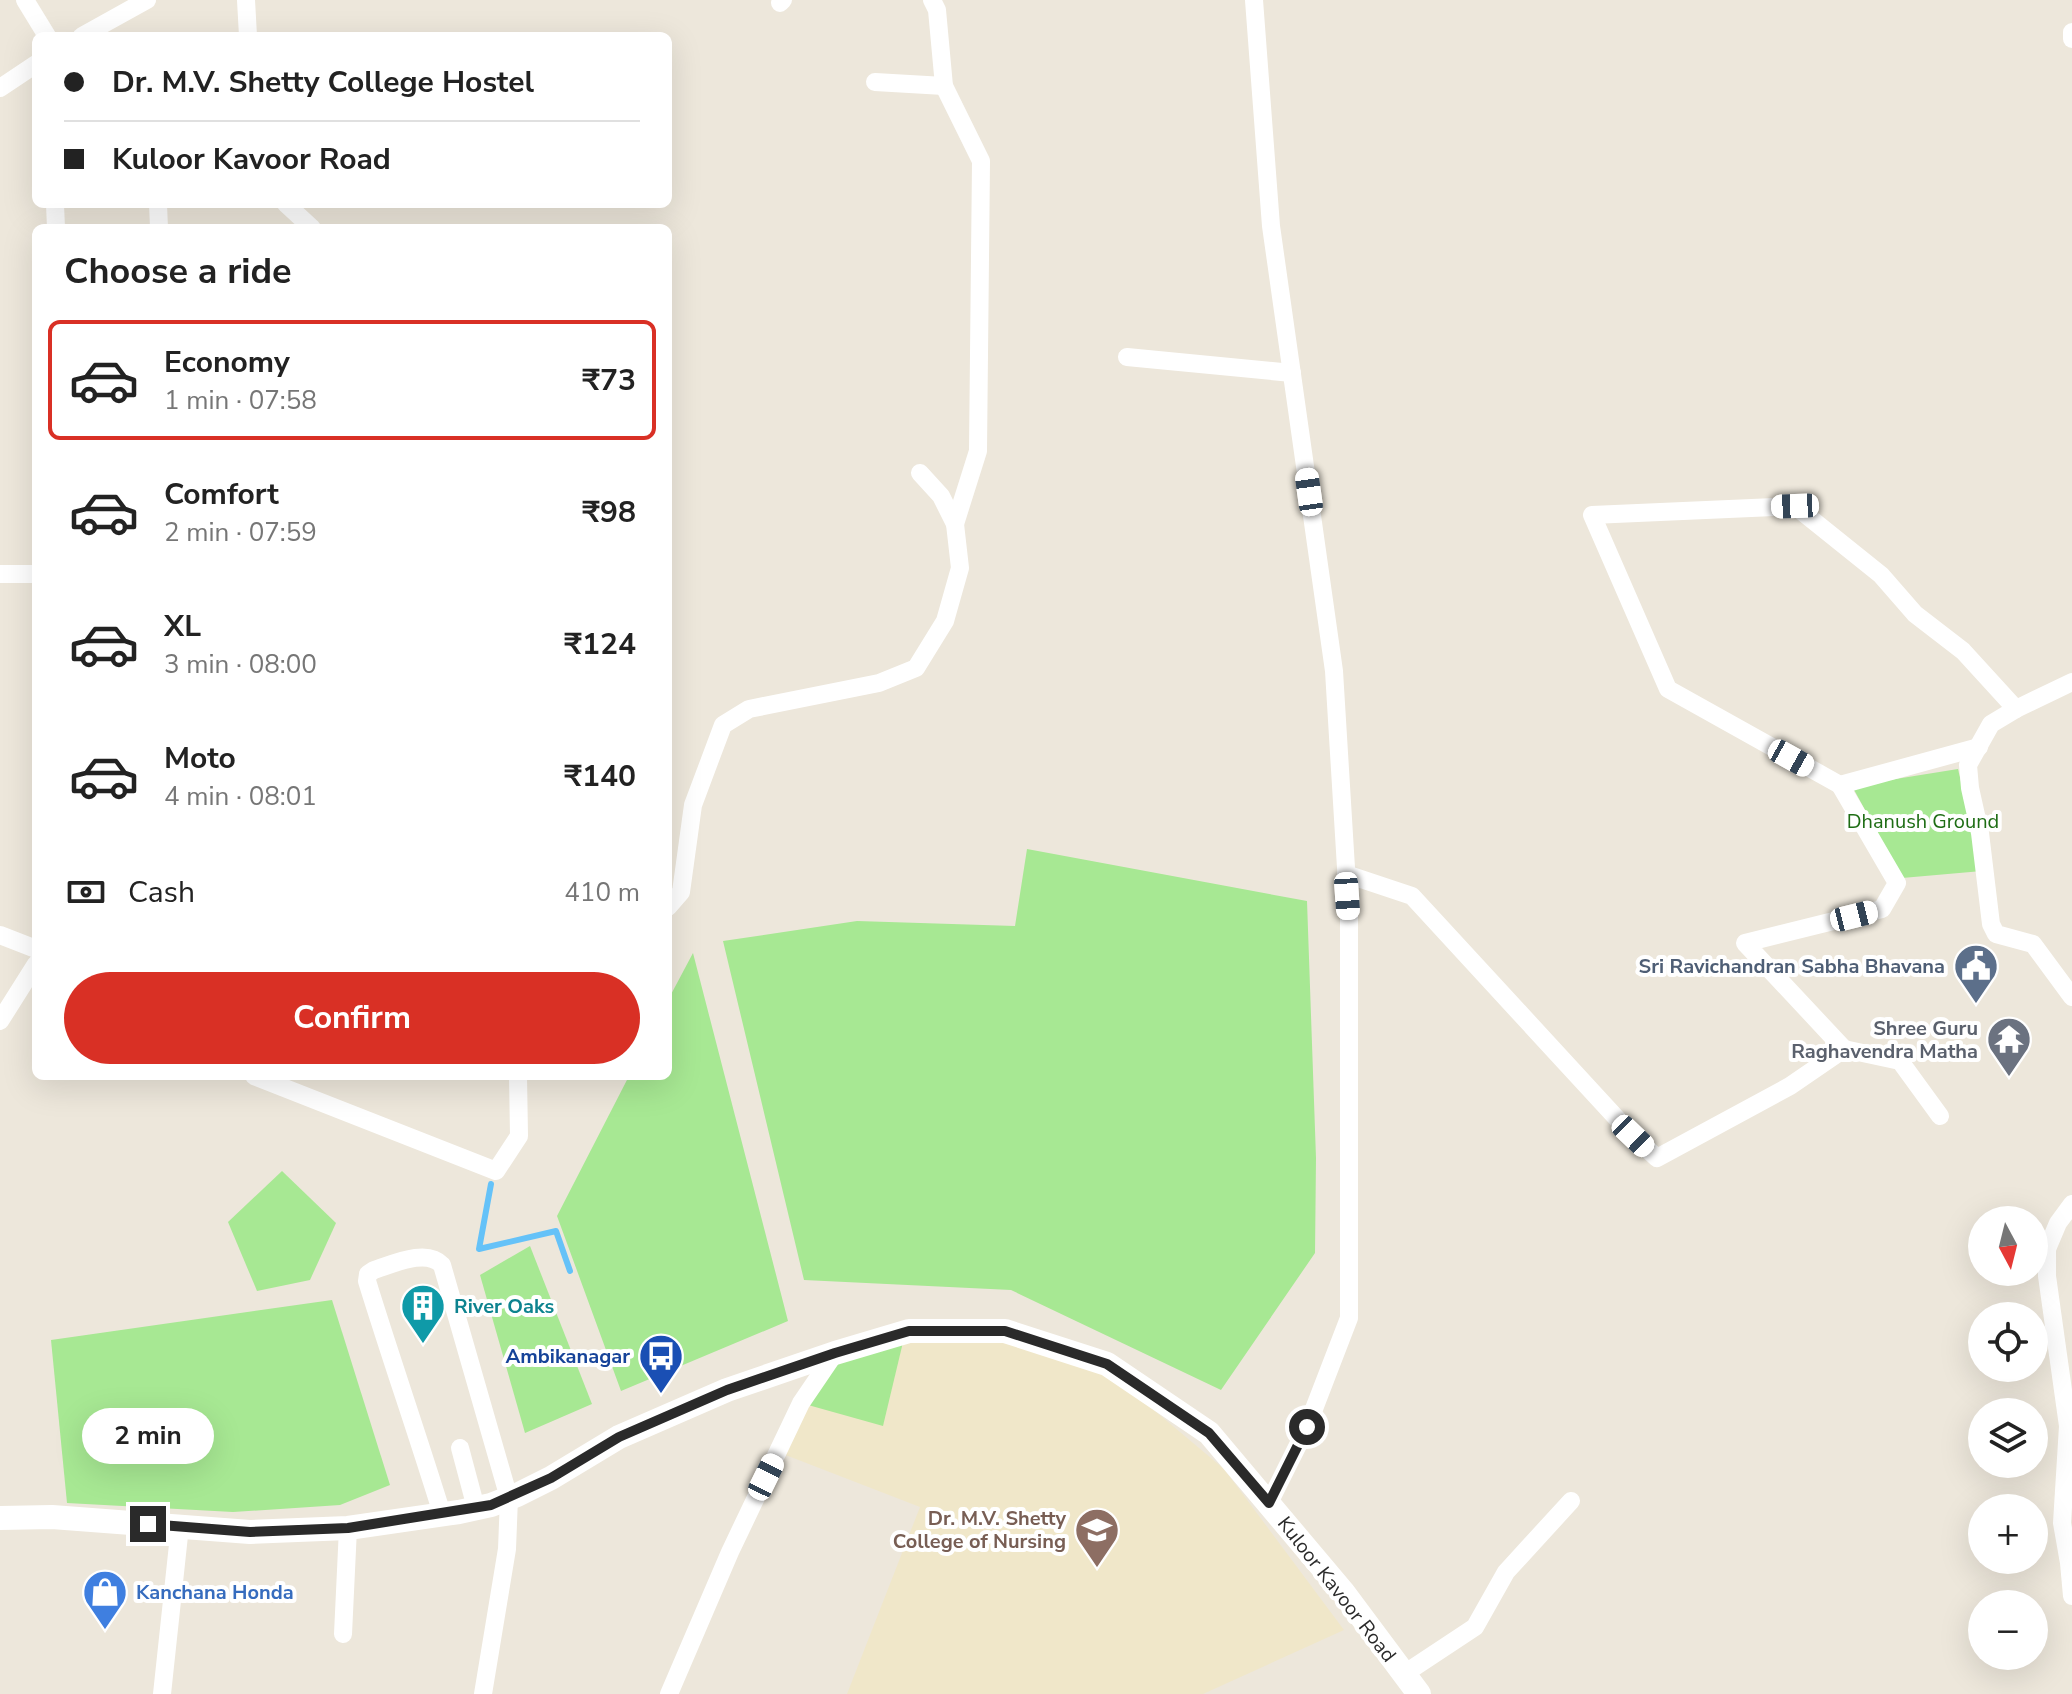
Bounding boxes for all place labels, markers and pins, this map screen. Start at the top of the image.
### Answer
public building icon: Sri Ravichandran Sabha Bhavana [1952,942,2000,1005]
place label: Sri Ravichandran Sabha Bhavana [1639,953,1945,980]
place label: Shree Guru Raghavendra Matha [1791,1015,1978,1065]
temple icon: Shree Guru Raghavendra Matha [1985,1015,2033,1078]
building icon: River Oaks [399,1282,447,1345]
place label: River Oaks [454,1293,554,1320]
bus stop icon: Ambikanagar [637,1332,685,1395]
place label: Ambikanagar [505,1343,630,1370]
place label: Dr. M.V. Shetty College of Nursing [893,1505,1066,1555]
school or university icon: Dr. M.V. Shetty College of Nursing [1073,1506,1121,1569]
shop icon: Kanchana Honda [81,1568,129,1631]
place label: Kanchana Honda [136,1579,294,1606]

